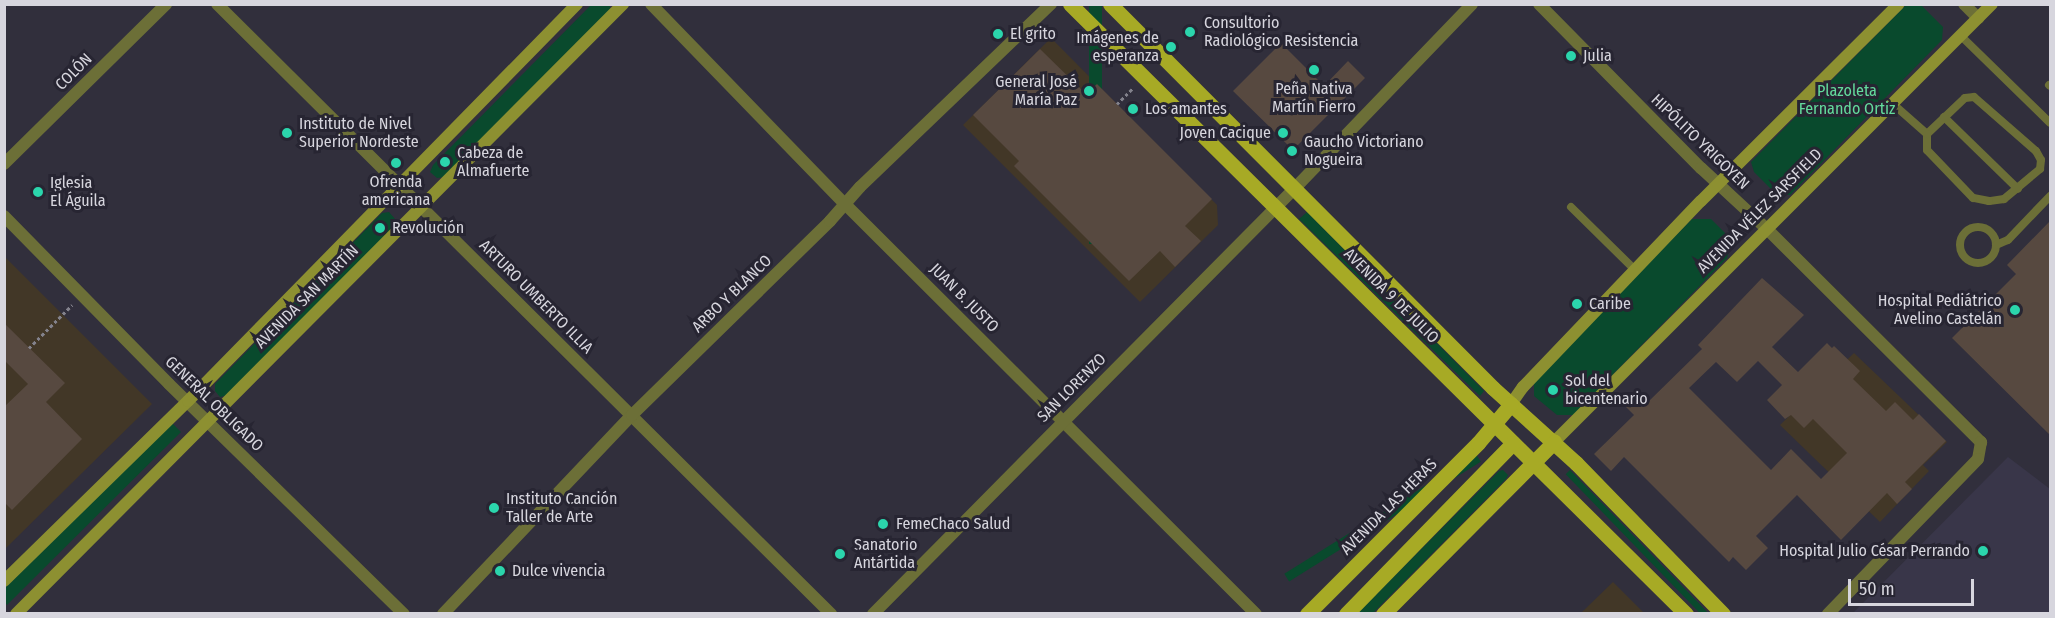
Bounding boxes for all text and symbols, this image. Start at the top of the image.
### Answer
place label: Consultorio Radiológico Resistencia [1204,13,1358,51]
marker: Consultorio Radiológico Resistencia [1181,23,1199,41]
place label: El grito [1010,24,1056,44]
marker: El grito [991,27,1005,41]
place label: Imágenes de esperanza [1076,28,1159,66]
marker: Imágenes de esperanza [1164,40,1178,54]
place label: Julia [1583,46,1612,66]
marker: Julia [1564,49,1578,63]
street label: COLÓN [52,50,96,94]
marker: Peña Nativa Martín Fierro [1307,63,1321,77]
place label: General José María Paz [995,72,1077,110]
place label: Peña Nativa Martín Fierro [1272,79,1356,117]
park label: Plazoleta Fernando Ortiz [1799,81,1895,119]
marker: General José María Paz [1082,84,1096,98]
street label: HIPÓLITO YRIGOYEN [1647,90,1753,194]
place label: Los amantes [1145,99,1227,119]
marker: Los amantes [1126,102,1140,116]
place label: Instituto de Nivel Superior Nordeste [299,114,419,152]
place label: Joven Cacique [1180,123,1271,143]
marker: Instituto de Nivel Superior Nordeste [280,126,294,140]
marker: Joven Cacique [1276,126,1290,140]
place label: Gaucho Victoriano Nogueira [1304,132,1424,170]
place label: Cabeza de Almafuerte [457,143,529,181]
marker: Gaucho Victoriano Nogueira [1285,144,1299,158]
street label: AVENIDA VÉLEZ SARSFIELD [1694,145,1826,277]
marker: Cabeza de Almafuerte [438,155,452,169]
marker: Ofrenda americana [389,156,403,170]
place label: Ofrenda americana [362,172,430,210]
place label: Iglesia El Águila [50,173,106,211]
marker: Iglesia El Águila [31,185,45,199]
place label: Revolución [392,218,464,238]
marker: Revolución [373,221,387,235]
street label: ARTURO UMBERTO ILLIA [475,236,597,358]
street label: AVENIDA SAN MARTÍN [251,241,363,353]
street label: AVENIDA 9 DE JULIO [1340,245,1442,347]
street label: ARBO Y BLANCO [688,251,776,337]
street label: JUAN B. JUSTO [926,260,1002,336]
place label: Hospital Pediátrico Avelino Castelán [1878,291,2002,329]
place label: Caribe [1589,294,1631,314]
marker: Caribe [1570,297,1584,311]
marker: Hospital Pediátrico Avelino Castelán [2006,301,2024,319]
street label: SAN LORENZO [1034,350,1110,426]
street label: GENERAL OBLIGADO [161,352,267,456]
place label: Sol del bicentenario [1565,371,1648,409]
marker: Sol del bicentenario [1546,383,1560,397]
street label: AVENIDA LAS HERAS [1337,455,1441,559]
place label: Instituto Canción Taller de Arte [506,489,617,527]
marker: Instituto Canción Taller de Arte [487,501,501,515]
place label: FemeChaco Salud [896,514,1010,534]
marker: FemeChaco Salud [874,515,892,533]
place label: Sanatorio Antártida [854,535,917,573]
place label: Hospital Julio César Perrando [1779,541,1970,561]
marker: Hospital Julio César Perrando [1974,542,1992,560]
marker: Sanatorio Antártida [831,545,849,563]
place label: Dulce vivencia [512,561,605,581]
marker: Dulce vivencia [493,564,507,578]
scale bar [1851,567,1977,605]
text: 50 m [1859,578,1895,600]

